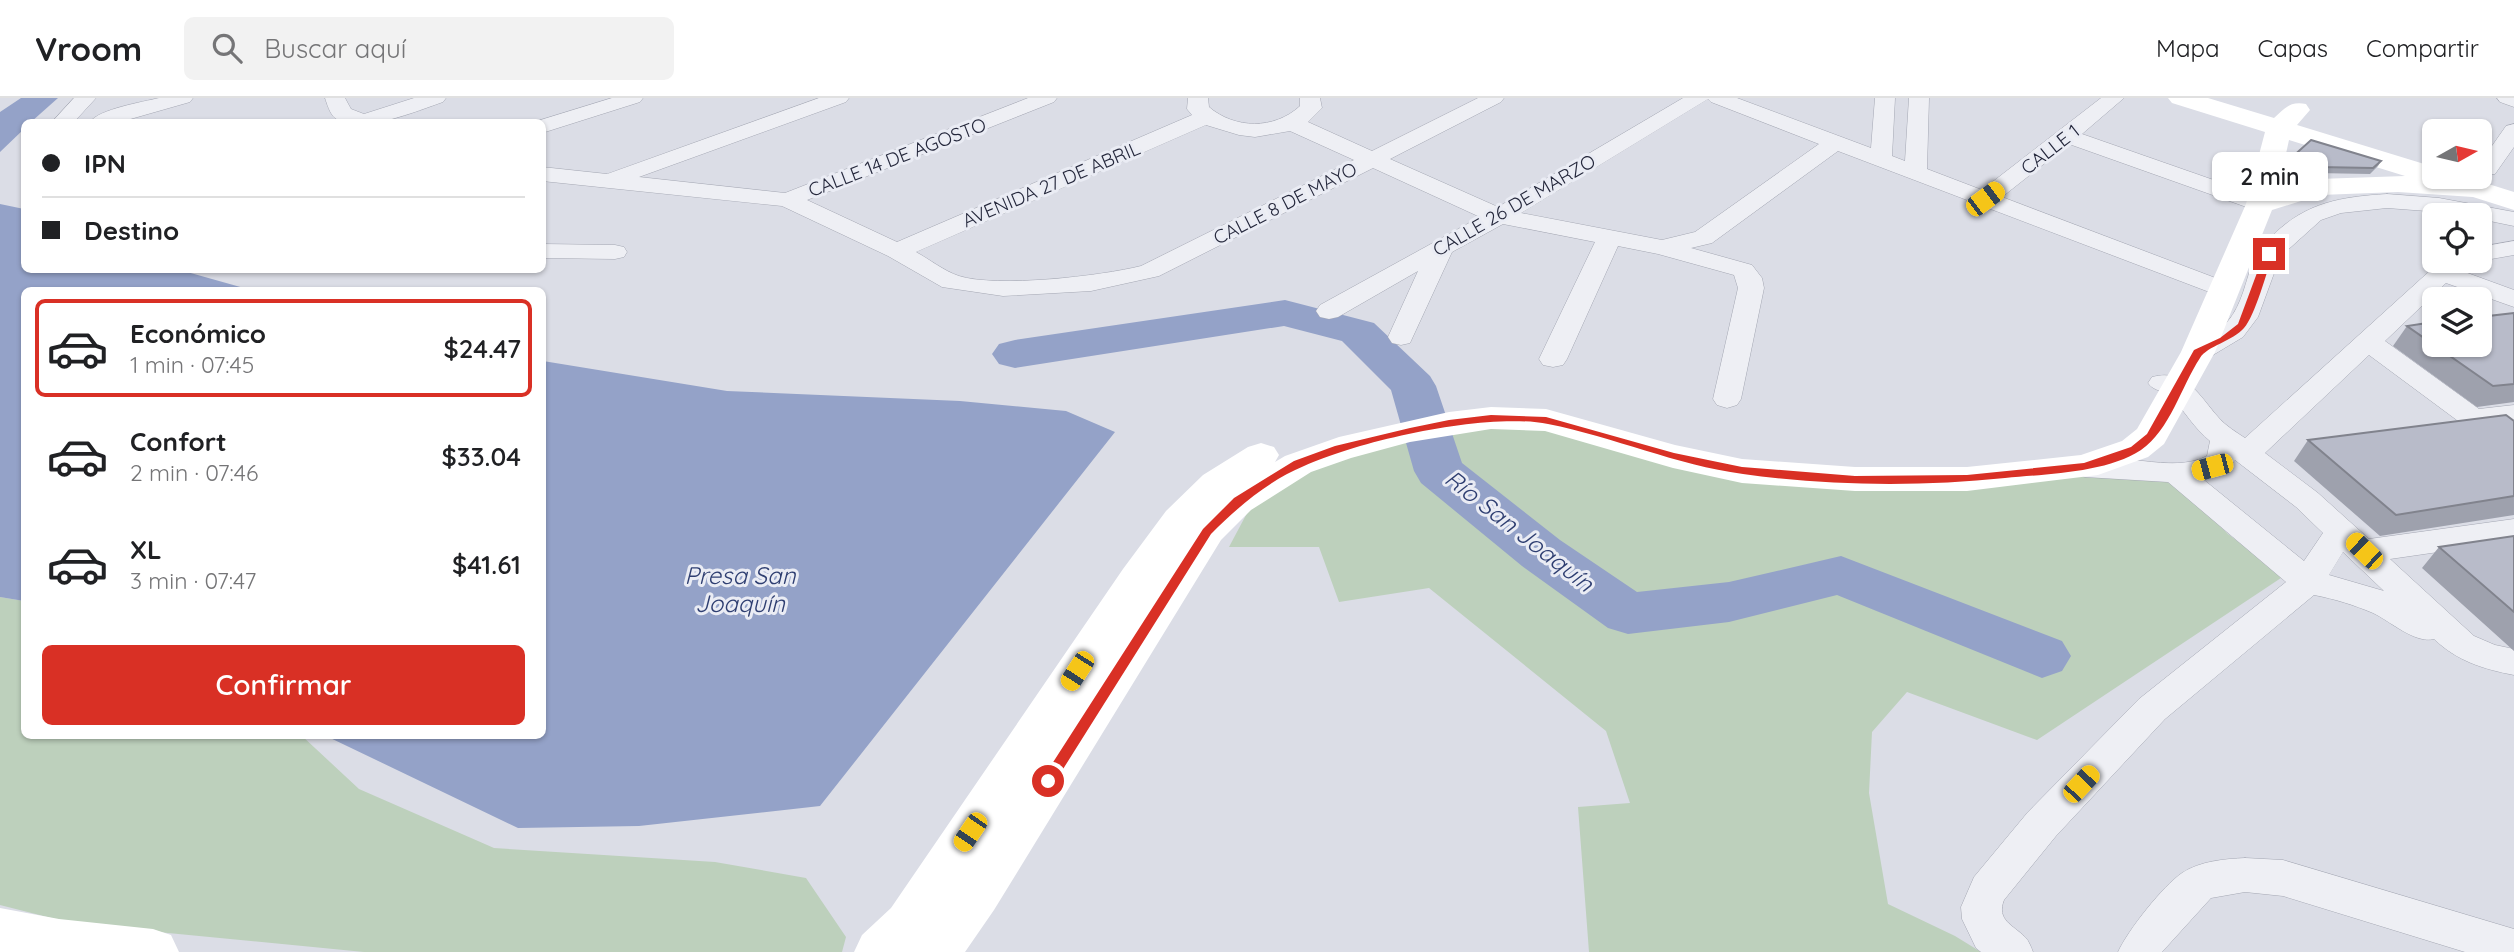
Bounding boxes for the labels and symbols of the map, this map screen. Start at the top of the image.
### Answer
street label: CALLE 14 DE AGOSTO [805,112,989,202]
street label: CALLE 1 [2016,119,2084,179]
north arrow [2422,119,2492,189]
street label: AVENIDA 27 DE ABRIL [959,136,1143,232]
street label: CALLE 26 DE MARZO [1428,149,1600,261]
callout: 2 min [2211,152,2327,202]
street label: CALLE 8 DE MAYO [1209,156,1361,250]
car [1962,178,2009,220]
route end [2253,238,2285,270]
car [2189,451,2236,483]
water label: Río San Joaquín [1439,463,1601,598]
car [2342,529,2387,573]
water label: Presa San Joaquín [684,560,797,618]
car [1057,648,1098,694]
car [2059,761,2104,807]
route start [1032,765,1064,797]
car [950,809,991,855]

